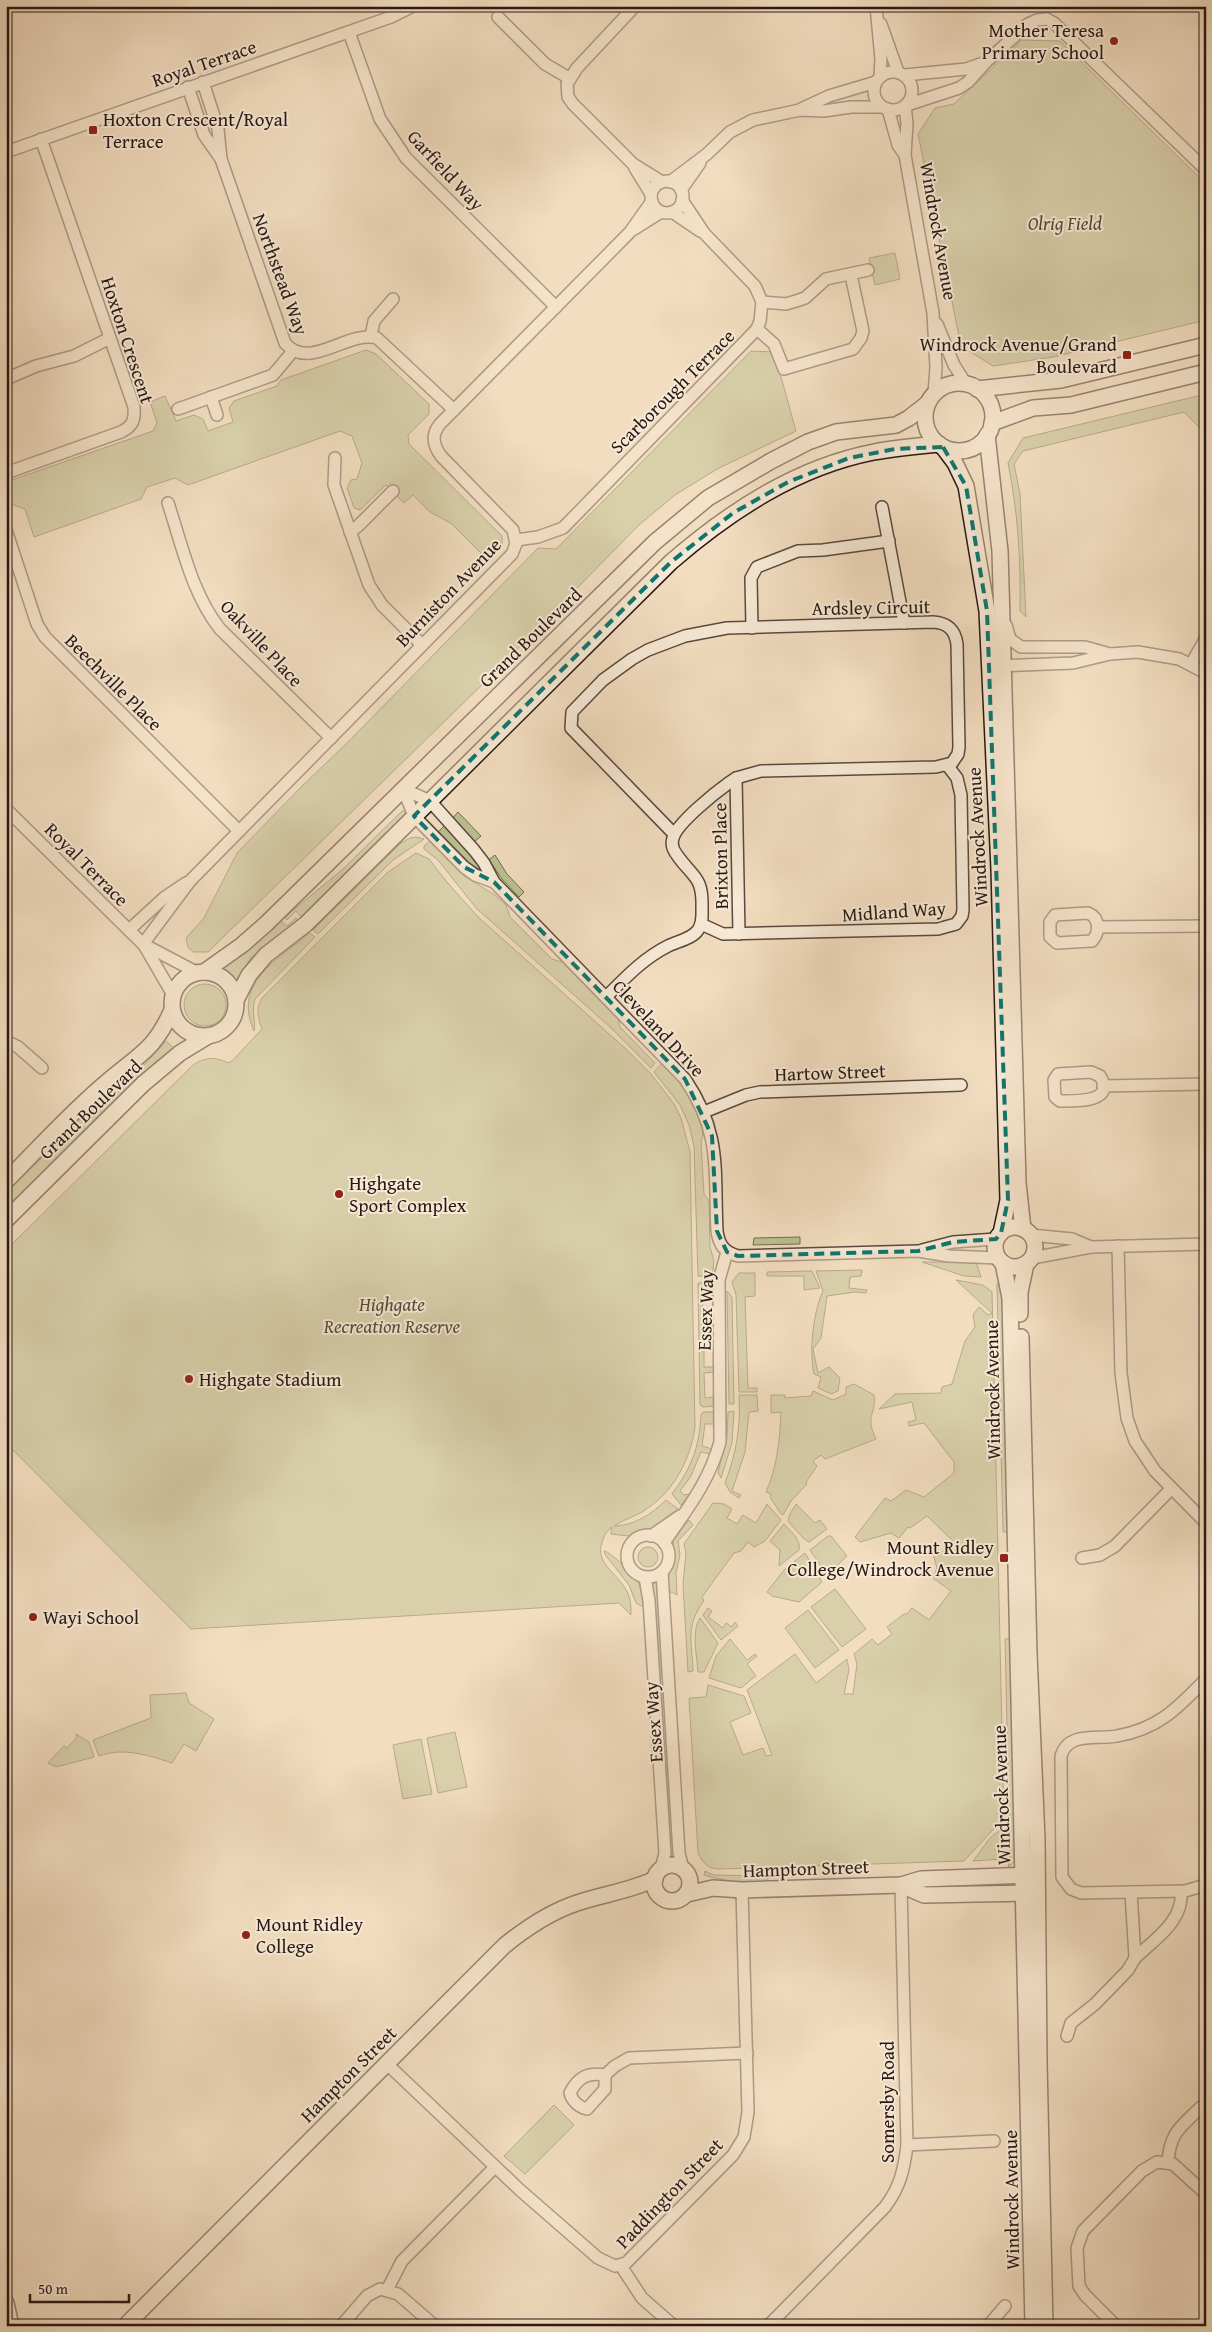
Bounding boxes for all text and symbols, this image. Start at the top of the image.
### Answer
place label: Mother Teresa Primary School [982,16,1104,66]
street label: Royal Terrace [148,32,260,94]
marker: Mother Teresa Primary School [1108,35,1120,47]
place label: Hoxton Crescent/Royal Terrace [103,105,288,155]
street label: Garfield Way [401,123,491,217]
marker: Hoxton Crescent/Royal Terrace [87,124,99,136]
street label: Windrock Avenue [913,160,965,302]
street label: Northstead Way [246,209,316,339]
park label: Olrig Field [1028,209,1102,237]
street label: Hoxton Crescent [94,273,162,407]
street label: Scarborough Terrace [603,322,741,460]
place label: Windrock Avenue/Grand Boulevard [920,330,1118,380]
marker: Windrock Avenue/Grand Boulevard [1121,349,1133,361]
street label: Burniston Avenue [389,531,507,653]
street label: Grand Boulevard [472,580,588,693]
street label: Ardsley Circuit [811,592,931,622]
street label: Oakville Place [214,593,310,693]
street label: Beechville Place [59,627,169,737]
street label: Windrock Avenue [959,766,995,908]
street label: Brixton Place [705,802,735,910]
street label: Royal Terrace [39,816,135,912]
street label: Midland Way [841,893,947,929]
street label: Cleveland Drive [606,973,712,1083]
street label: Grand Boulevard [32,1052,148,1165]
street label: Hartow Street [774,1056,886,1088]
place label: Highgate Sport Complex [349,1169,467,1219]
marker: Highgate Sport Complex [333,1188,345,1200]
street label: Essex Way [690,1268,720,1351]
park label: Highgate Recreation Reserve [323,1290,461,1340]
street label: Windrock Avenue [977,1320,1007,1460]
place label: Highgate Stadium [199,1365,342,1393]
marker: Highgate Stadium [183,1373,195,1385]
place label: Mount Ridley College/Windrock Avenue [787,1533,995,1583]
marker: Mount Ridley College/Windrock Avenue [998,1552,1010,1564]
place label: Wayi School [43,1603,139,1631]
marker: Wayi School [27,1611,39,1623]
street label: Essex Way [636,1680,670,1763]
street label: Windrock Avenue [985,1725,1017,1865]
street label: Hampton Street [742,1852,870,1884]
place label: Mount Ridley College [256,1910,364,1960]
marker: Mount Ridley College [240,1929,252,1941]
street label: Hampton Street [293,2019,403,2129]
street label: Somersby Road [873,2040,901,2163]
street label: Windrock Avenue [996,2130,1026,2270]
street label: Paddington Street [609,2131,729,2255]
scale bar [30,2272,129,2304]
text: 50 m [38,2278,69,2299]

